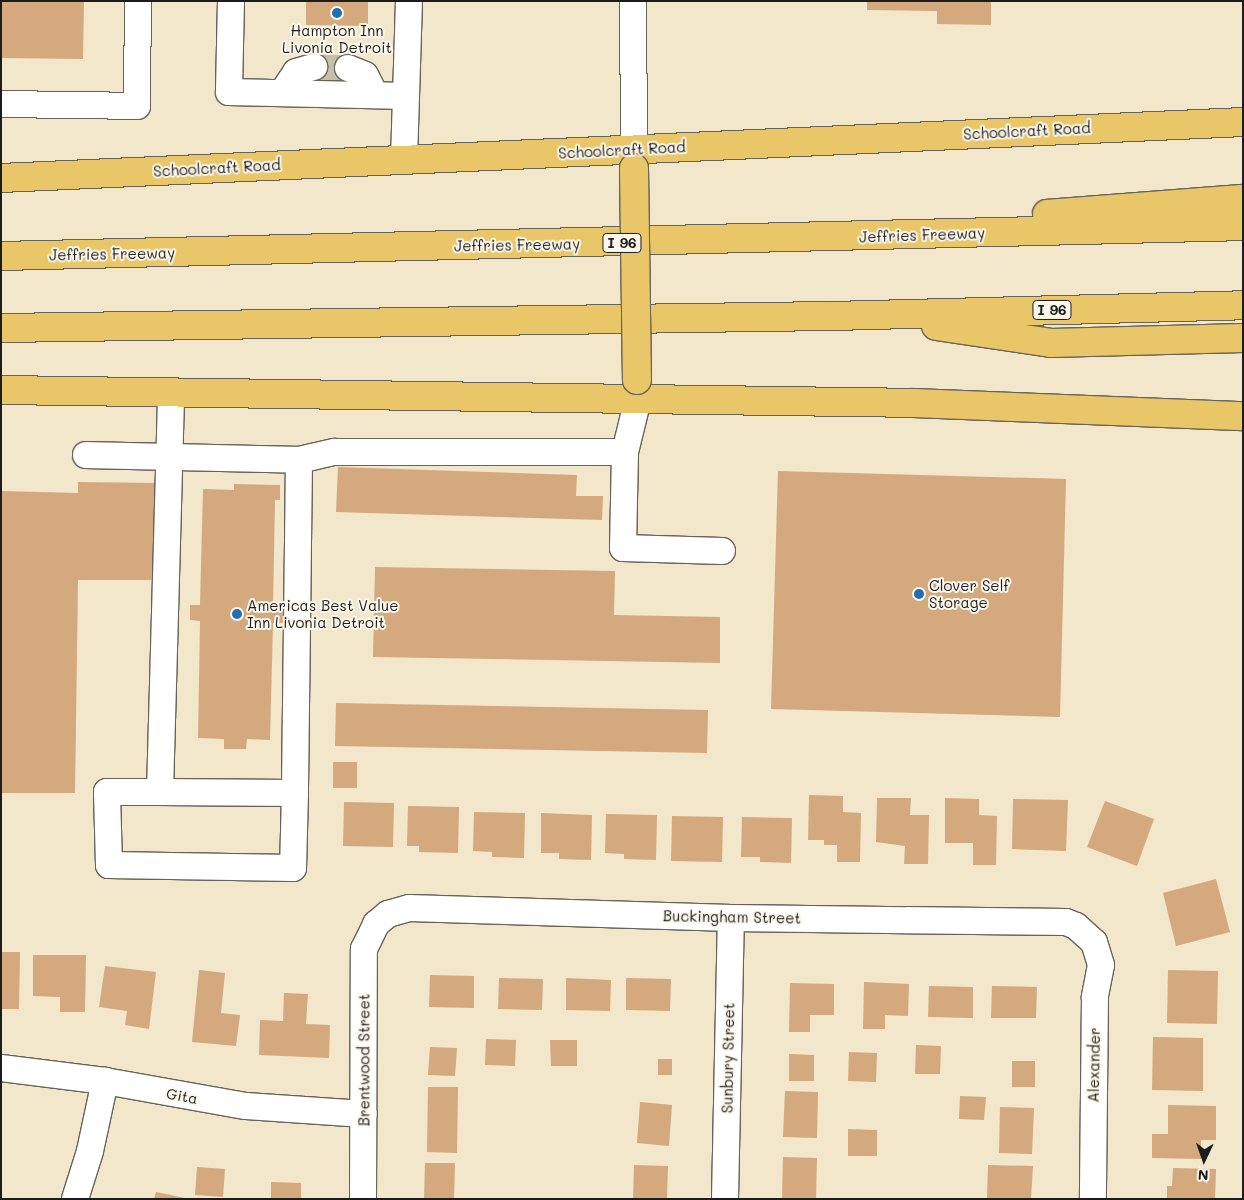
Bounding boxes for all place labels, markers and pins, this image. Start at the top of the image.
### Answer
marker: Hampton Inn Livonia Detroit [331,7,343,19]
place label: Hampton Inn Livonia Detroit [282,21,392,56]
place label: Clover Self Storage [929,576,1009,611]
marker: Clover Self Storage [913,588,925,600]
place label: Americas Best Value Inn Livonia Detroit [247,596,399,631]
marker: Americas Best Value Inn Livonia Detroit [231,608,243,620]

